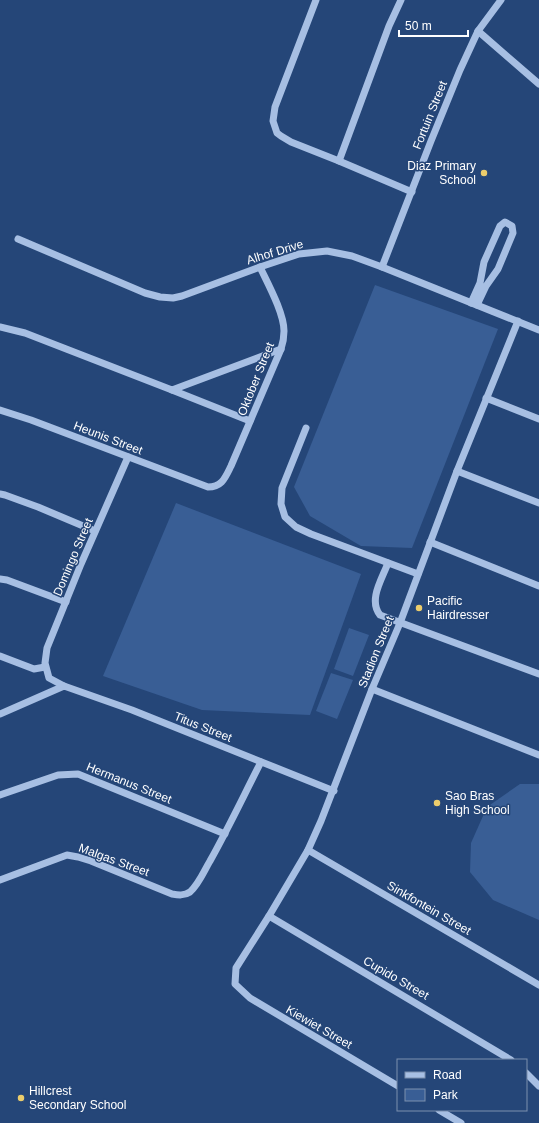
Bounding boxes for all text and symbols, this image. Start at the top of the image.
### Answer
scale bar [399,12,468,38]
text: 50 m [405,19,432,33]
street label: Fortuin Street [410,78,450,151]
place label: Diaz Primary School [407,159,476,187]
marker: Diaz Primary School [479,168,489,178]
street label: Alhof Drive [245,237,305,267]
street label: Oktober Street [235,340,277,418]
street label: Heunis Street [72,418,145,458]
street label: Domingo Street [50,515,96,598]
place label: Pacific Hairdresser [427,594,489,622]
marker: Pacific Hairdresser [414,603,424,613]
street label: Stadion Street [355,614,397,690]
street label: Titus Street [172,709,234,745]
street label: Hermanus Street [84,760,174,807]
place label: Sao Bras High School [445,789,510,817]
marker: Sao Bras High School [432,798,442,808]
street label: Malgas Street [77,841,152,879]
street label: Sinkfontein Street [384,878,474,938]
street label: Cupido Street [361,954,432,1003]
street label: Kiewiet Street [283,1002,355,1052]
legend [397,1059,527,1111]
text: Road [433,1068,462,1082]
place label: Hillcrest Secondary School [29,1084,126,1112]
text: Park [433,1088,459,1102]
marker: Hillcrest Secondary School [16,1093,26,1103]

